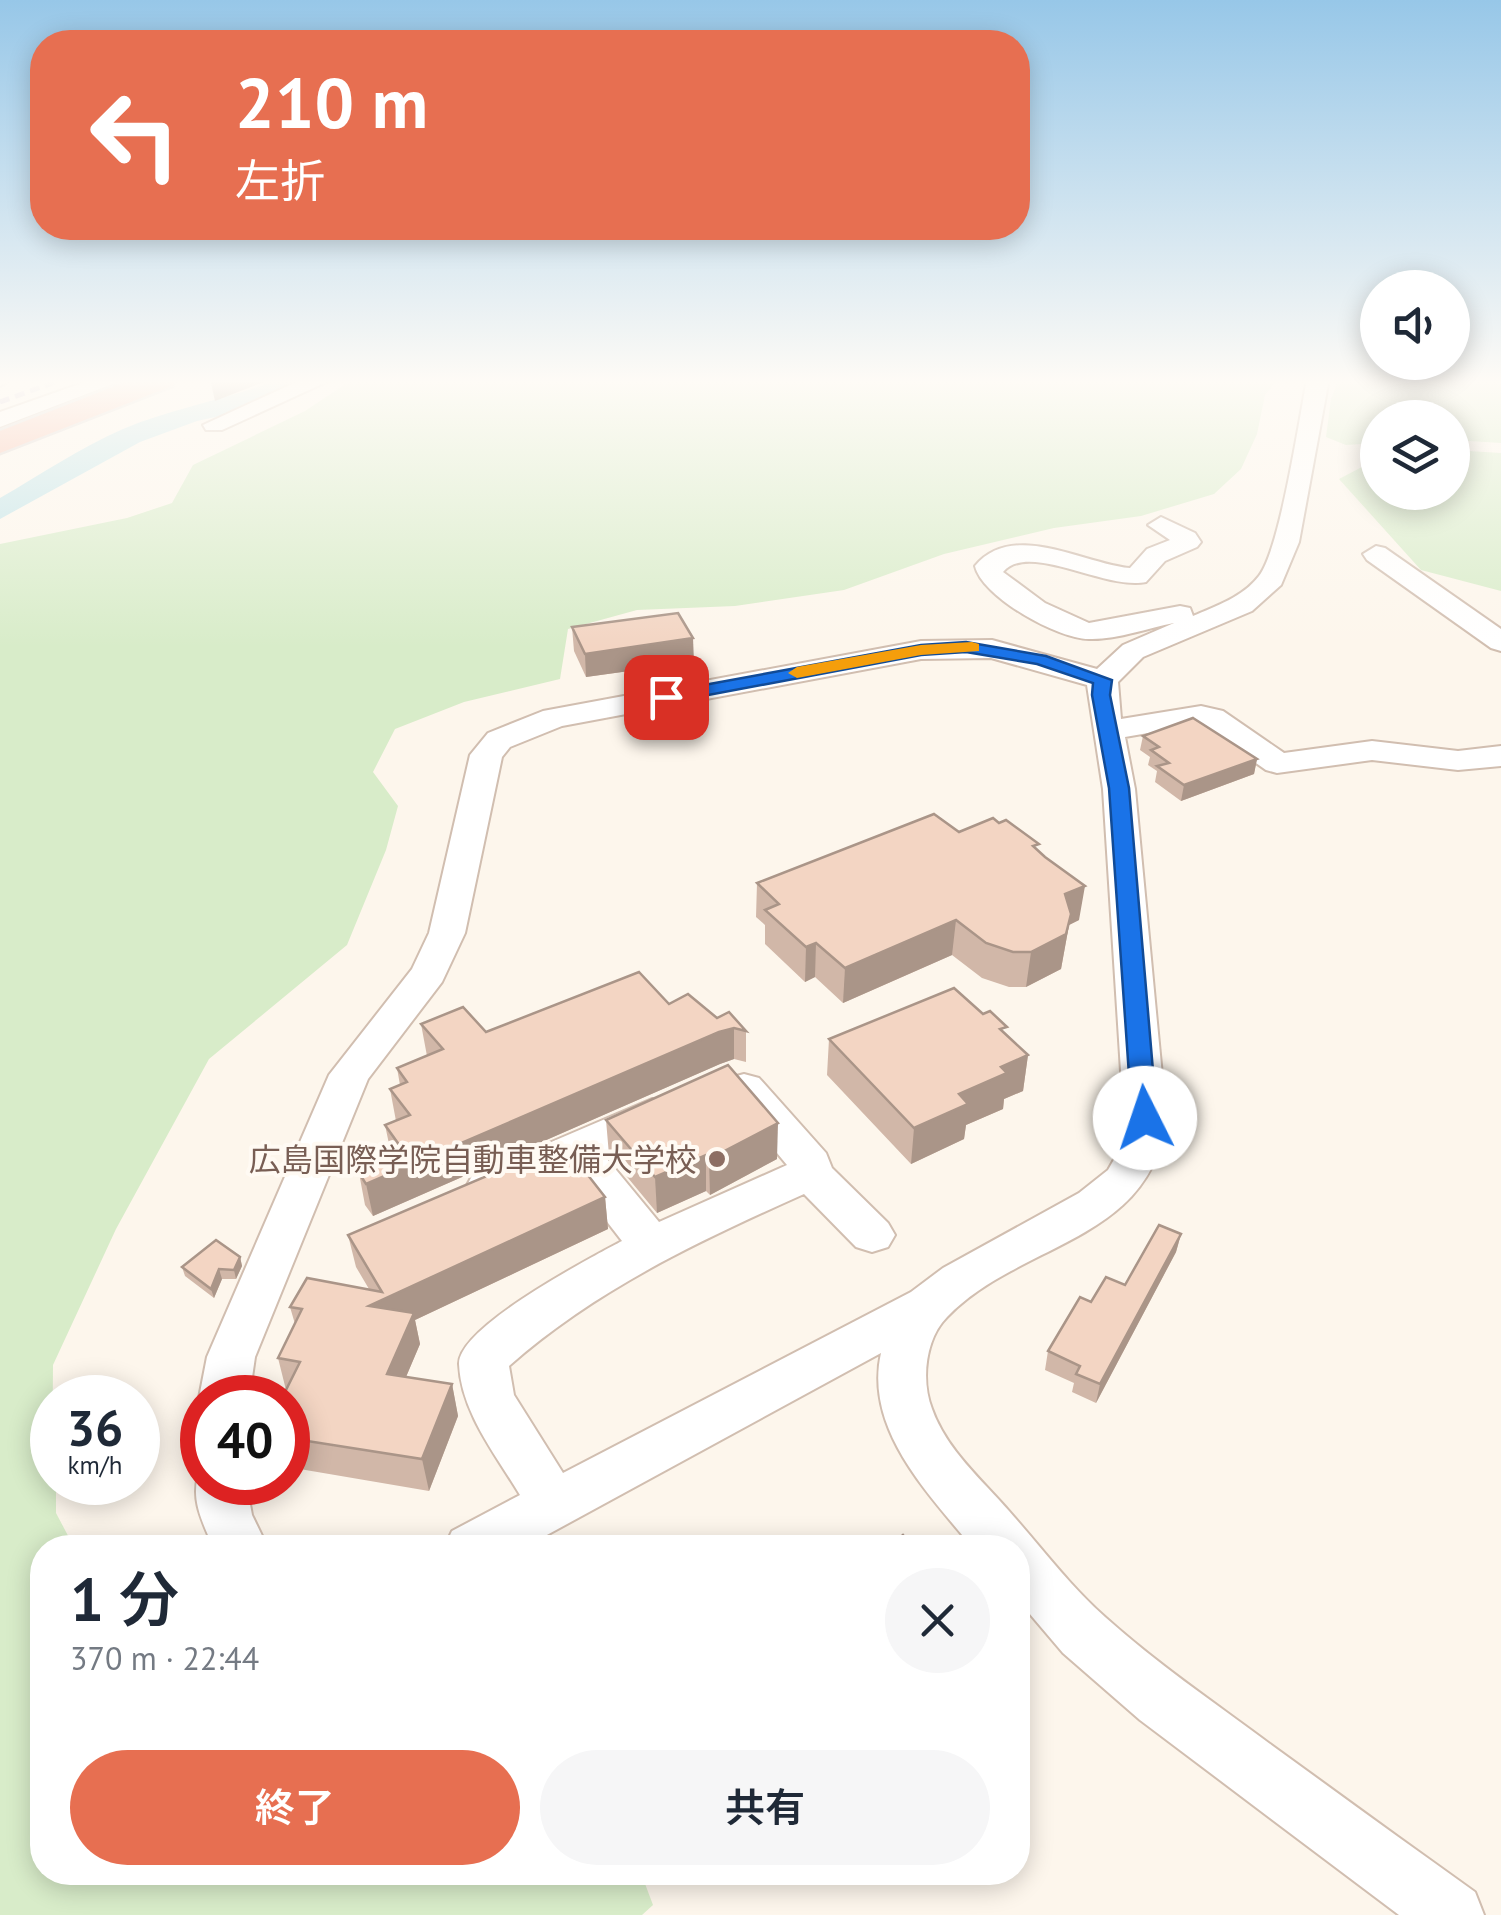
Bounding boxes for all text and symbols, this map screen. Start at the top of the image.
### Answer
text: 210 m [235,57,428,147]
icon: left [70,70,200,200]
text: 左折 [235,151,325,209]
map controls [1360,270,1470,510]
button: sound [1360,270,1470,380]
button: layers [1360,400,1470,510]
pin [624,655,709,740]
icon: arrive [639,670,694,725]
position arrow [1093,1066,1197,1170]
place label: 広島国際学院自動車整備大学校 [249,1138,697,1180]
marker: 広島国際学院自動車整備大学校 [706,1148,728,1170]
speed limit sign: 40 [180,1375,310,1505]
text: 36 [67,1395,123,1460]
text: km/h [68,1449,122,1481]
text: 1 分 [70,1560,179,1638]
button: close [885,1568,990,1673]
text: 370 m · 22:44 [70,1637,259,1679]
button: 終了 [70,1750,520,1865]
button: 共有 [540,1750,990,1865]

